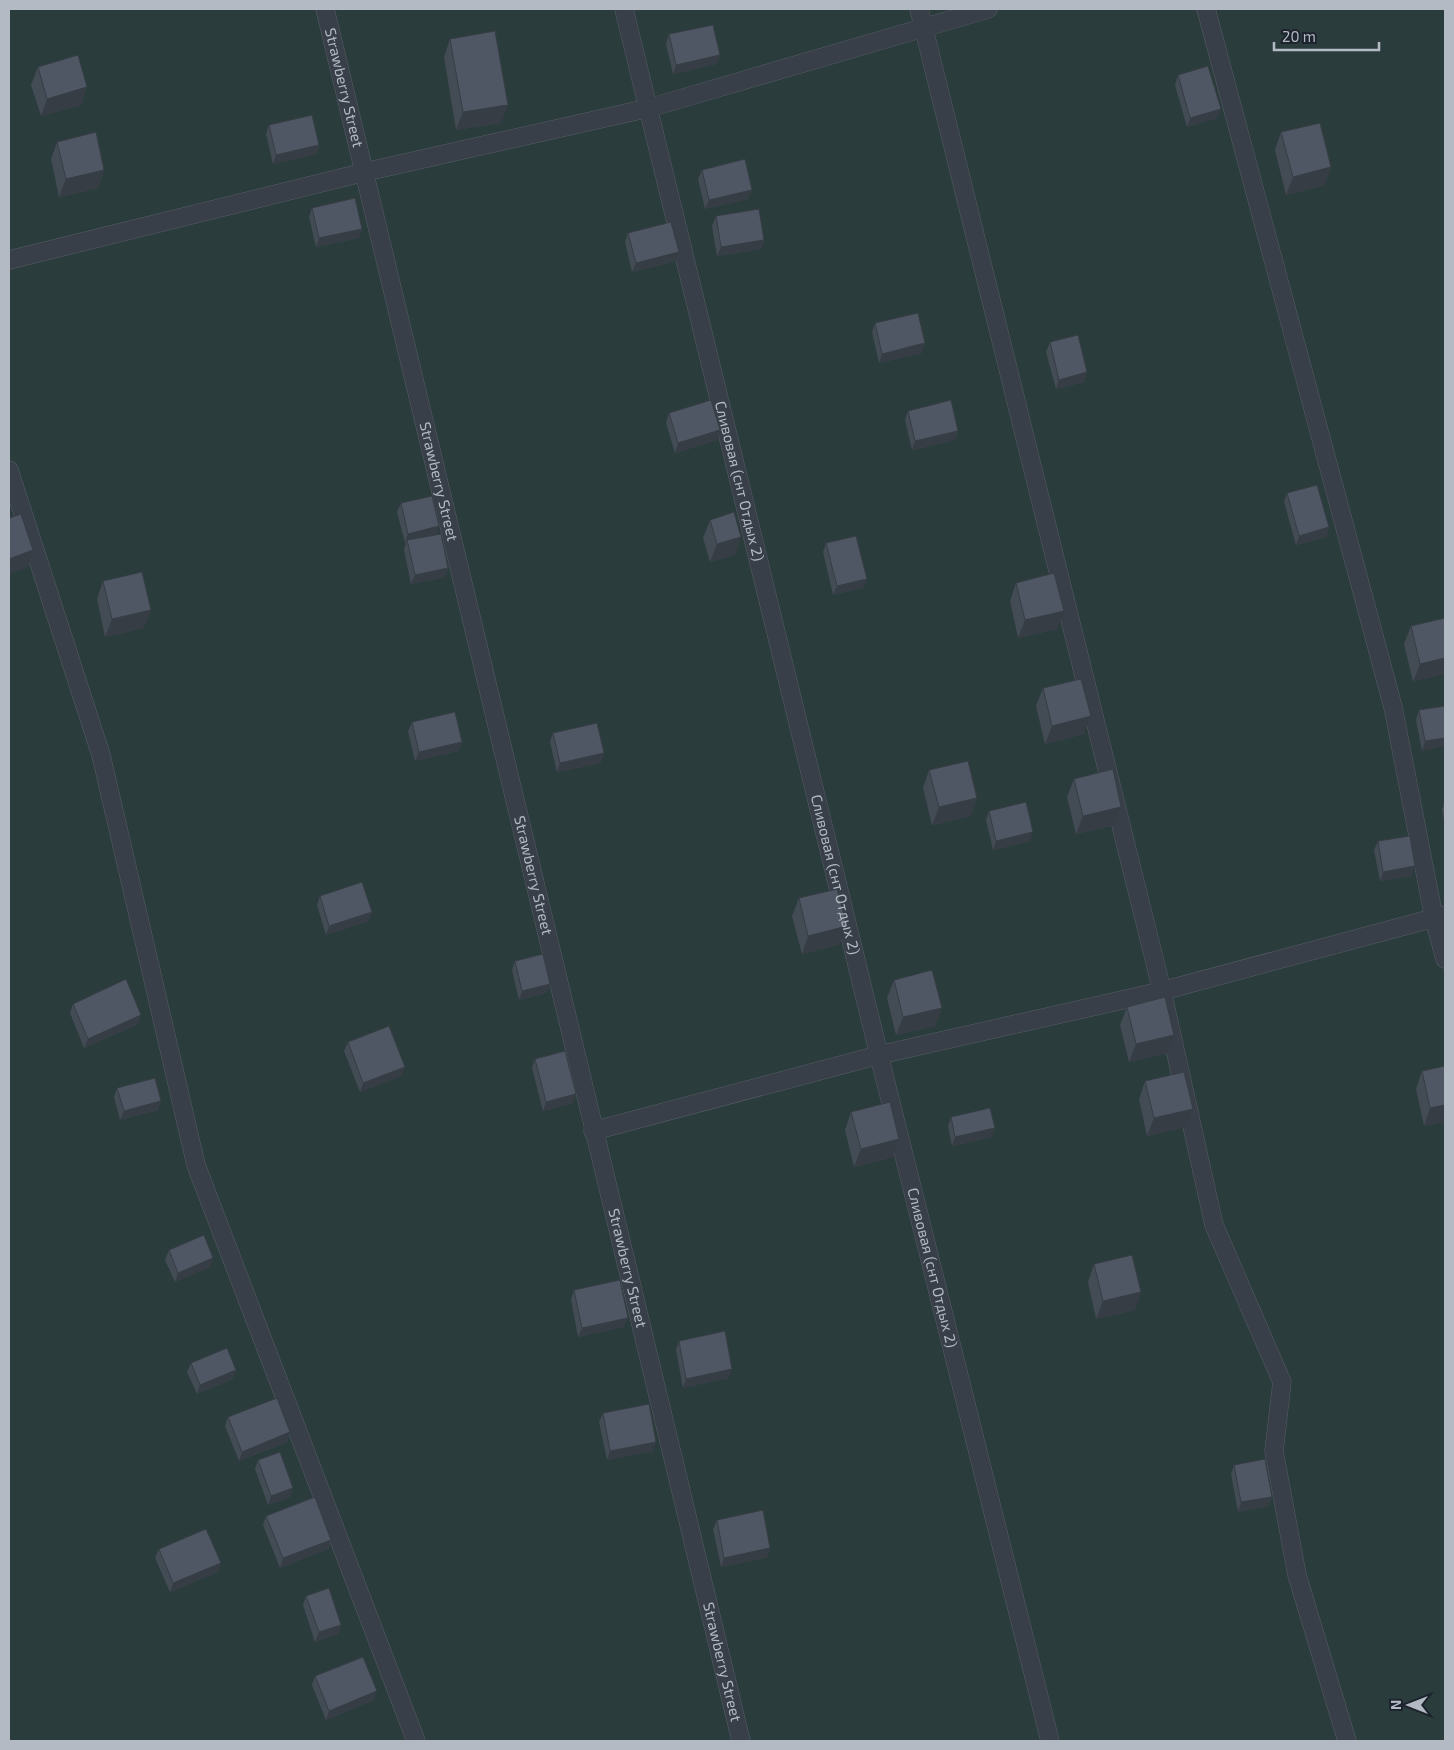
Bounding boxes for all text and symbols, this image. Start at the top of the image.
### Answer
scale bar [1274,20,1379,52]
street label: Strawberry Street [322,26,368,149]
text: 20 m [1282,27,1316,45]
street label: Сливовая (снт Отдых 2) [712,399,768,563]
street label: Strawberry Street [416,420,463,543]
street label: Сливовая (снт Отдых 2) [808,792,864,956]
street label: Strawberry Street [511,814,557,937]
street label: Сливовая (снт Отдых 2) [904,1186,962,1350]
street label: Strawberry Street [605,1207,651,1330]
street label: Strawberry Street [700,1600,746,1723]
north arrow [1384,1680,1434,1730]
text: N [1387,1700,1404,1710]

